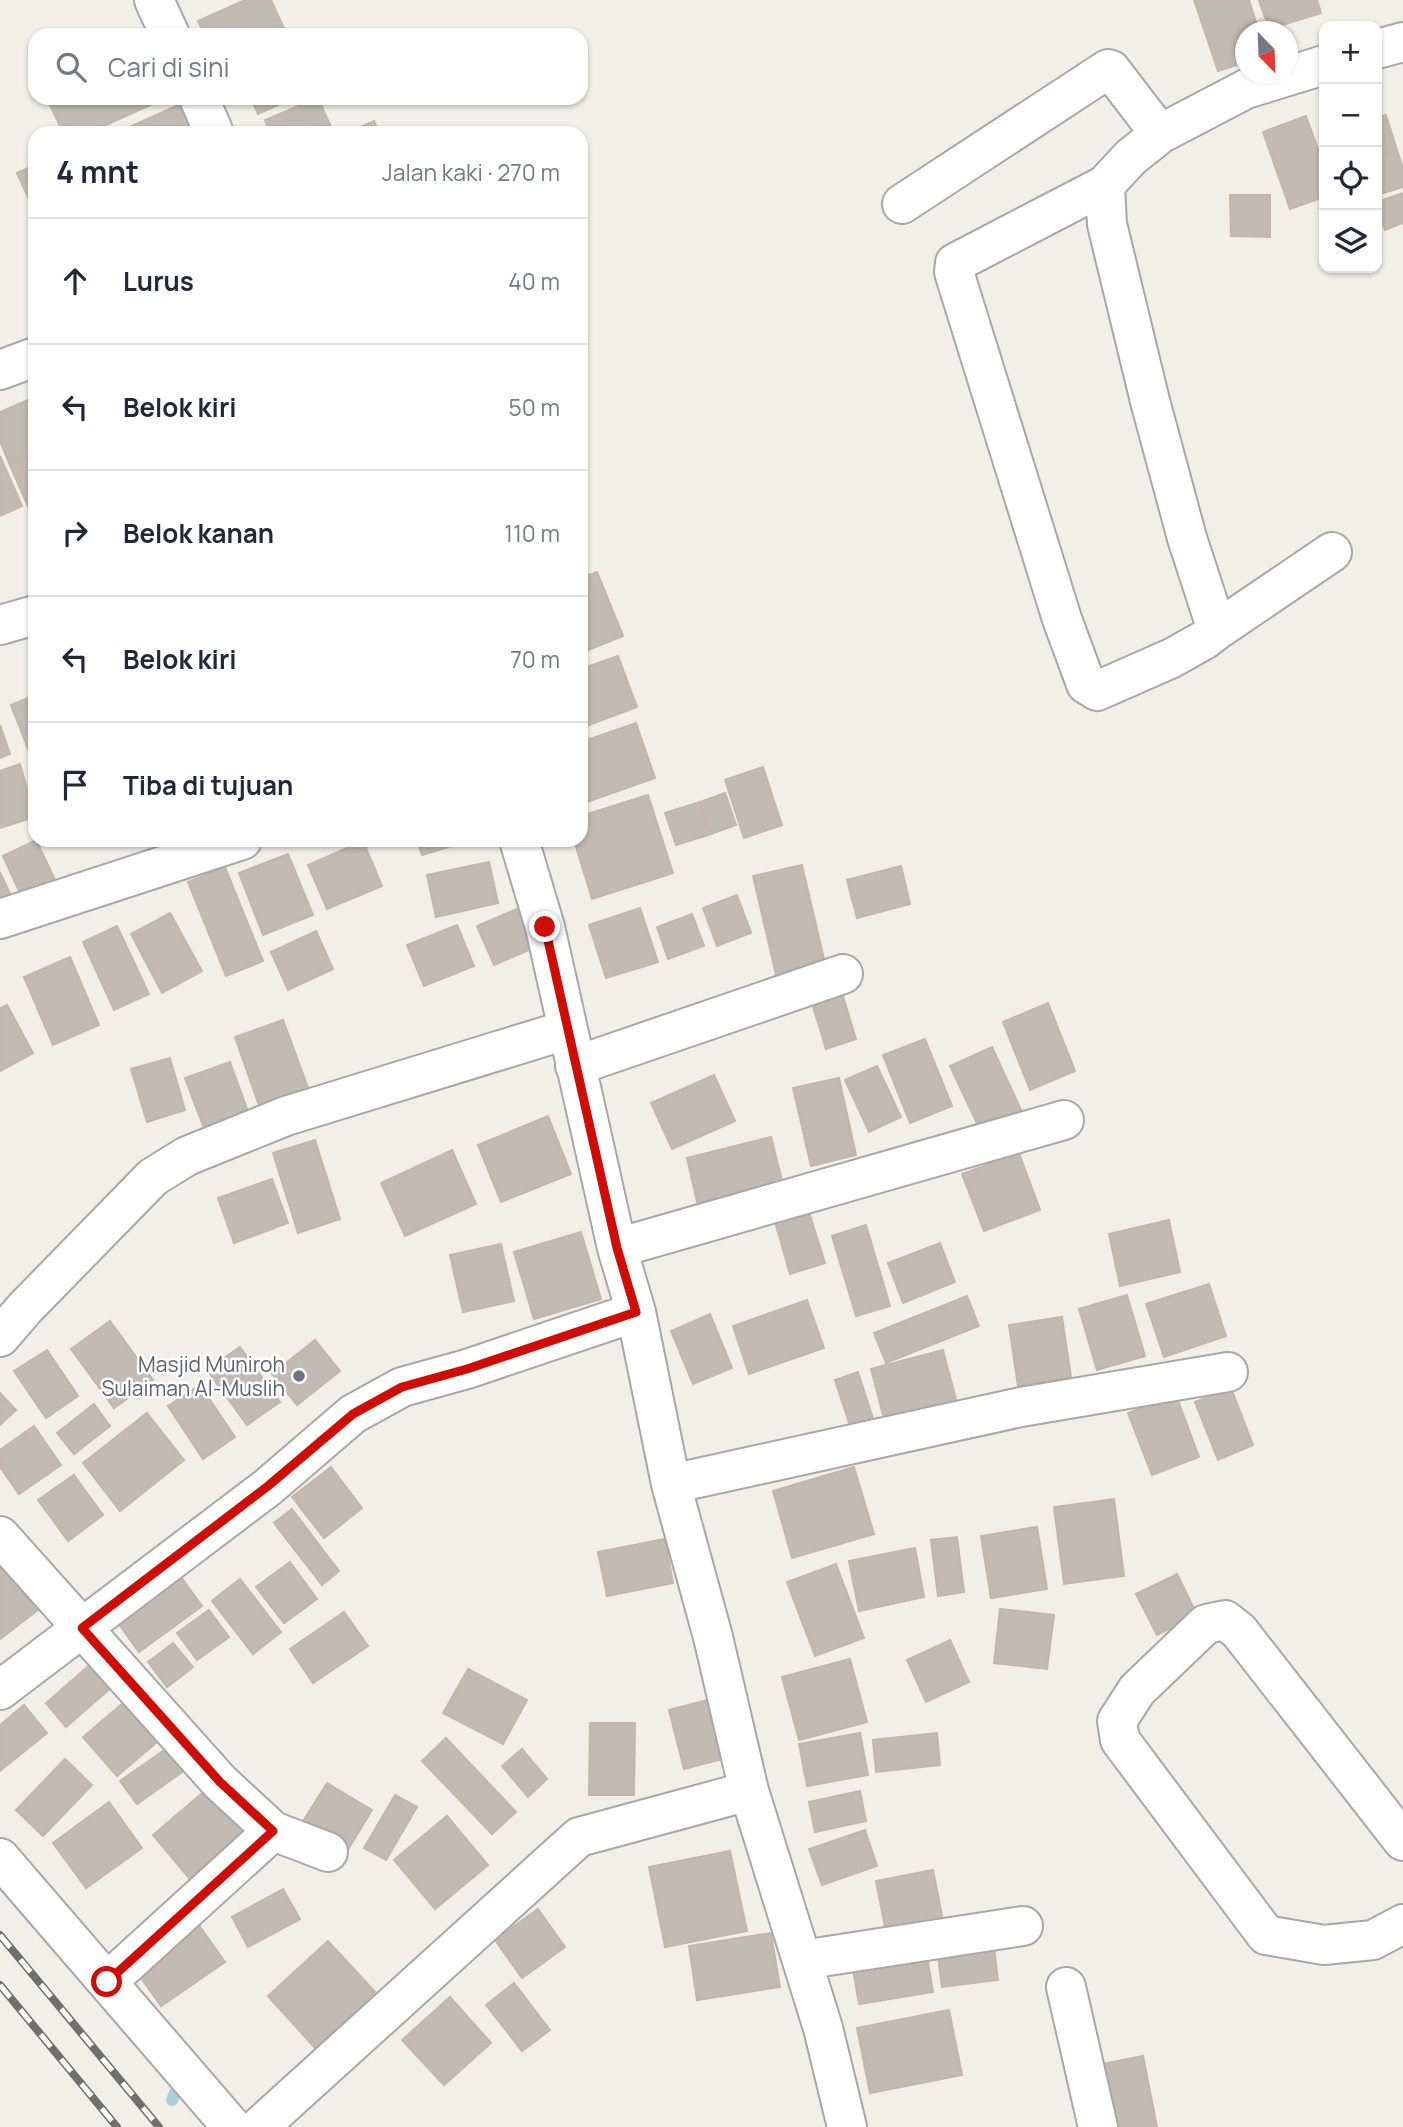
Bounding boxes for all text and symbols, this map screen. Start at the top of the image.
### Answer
north arrow [1235,21,1298,84]
map controls [1319,21,1382,273]
button: + [1319,21,1382,84]
search box [28,28,588,105]
icon: search [52,48,90,86]
text: Cari di sini [108,49,230,85]
button: − [1319,84,1382,147]
button: locate [1319,147,1382,210]
text: 4 mnt [56,151,139,192]
text: Jalan kaki · 270 m [382,156,560,188]
button: layers [1319,210,1382,273]
icon: ahead [56,262,94,300]
text: Lurus [123,263,194,299]
text: 40 m [508,265,560,297]
icon: left [56,388,94,426]
text: Belok kiri [123,389,237,425]
text: 50 m [509,391,560,423]
icon: right [56,514,94,552]
text: Belok kanan [123,515,274,551]
text: 110 m [504,517,560,549]
icon: left [56,640,94,678]
text: Belok kiri [123,641,237,677]
text: 70 m [510,643,560,675]
icon: arrive [56,766,94,804]
text: Tiba di tujuan [123,767,293,803]
route end [529,911,560,942]
place label: Masjid Muniroh Sulaiman Al-Muslih [102,1350,285,1402]
marker: Masjid Muniroh Sulaiman Al-Muslih [291,1368,307,1384]
route start [91,1966,122,1997]

